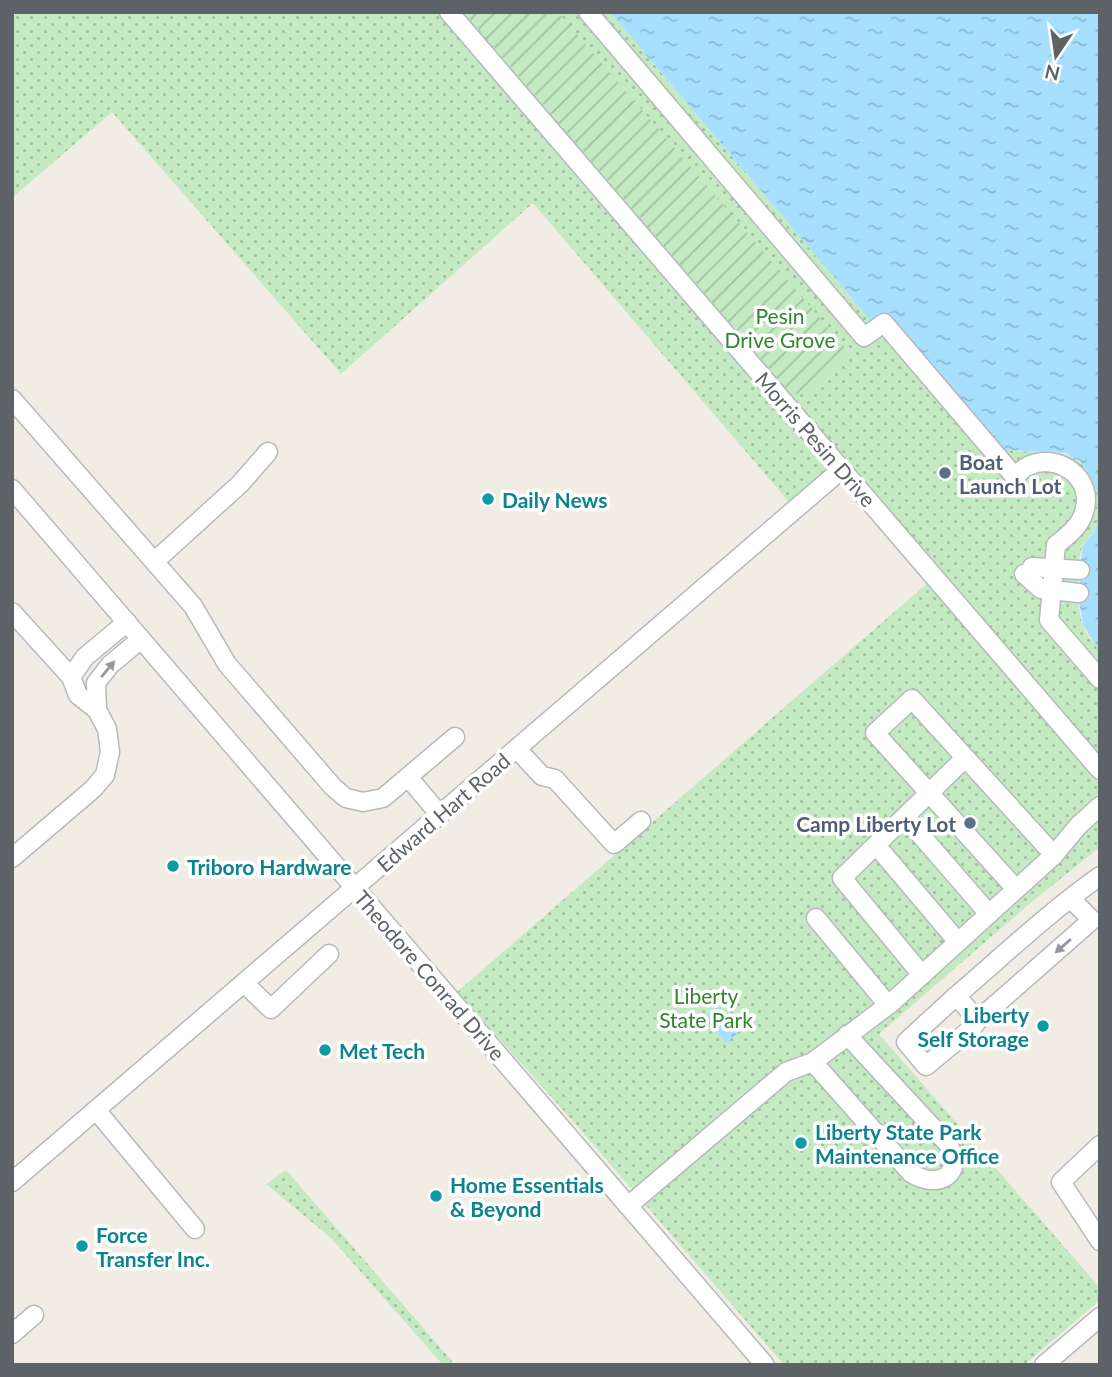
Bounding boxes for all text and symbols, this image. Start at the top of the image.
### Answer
north arrow [1021,21,1091,91]
text: N [1042,60,1062,86]
park label: Pesin Drive Grove [724,303,836,352]
street label: Morris Pesin Drive [751,367,881,511]
place label: Boat Launch Lot [959,449,1062,498]
marker: Boat Launch Lot [937,465,953,481]
place label: Daily News [502,487,607,512]
marker: Daily News [480,491,496,507]
one-way arrow [100,661,115,678]
street label: Edward Hart Road [371,747,515,877]
place label: Camp Liberty Lot [796,811,956,836]
marker: Camp Liberty Lot [962,815,978,831]
place label: Triboro Hardware [187,854,351,879]
marker: Triboro Hardware [165,858,181,874]
street label: Theodore Conrad Drive [349,885,511,1065]
one-way arrow [1054,937,1071,953]
park label: Liberty State Park [659,983,753,1032]
place label: Liberty Self Storage [918,1002,1030,1051]
marker: Liberty Self Storage [1035,1018,1051,1034]
place label: Met Tech [339,1038,425,1063]
marker: Met Tech [317,1042,333,1058]
place label: Liberty State Park Maintenance Office [815,1119,999,1168]
marker: Liberty State Park Maintenance Office [793,1135,809,1151]
place label: Home Essentials & Beyond [450,1172,604,1221]
marker: Home Essentials & Beyond [428,1188,444,1204]
place label: Force Transfer Inc. [96,1222,210,1271]
marker: Force Transfer Inc. [74,1238,90,1254]

